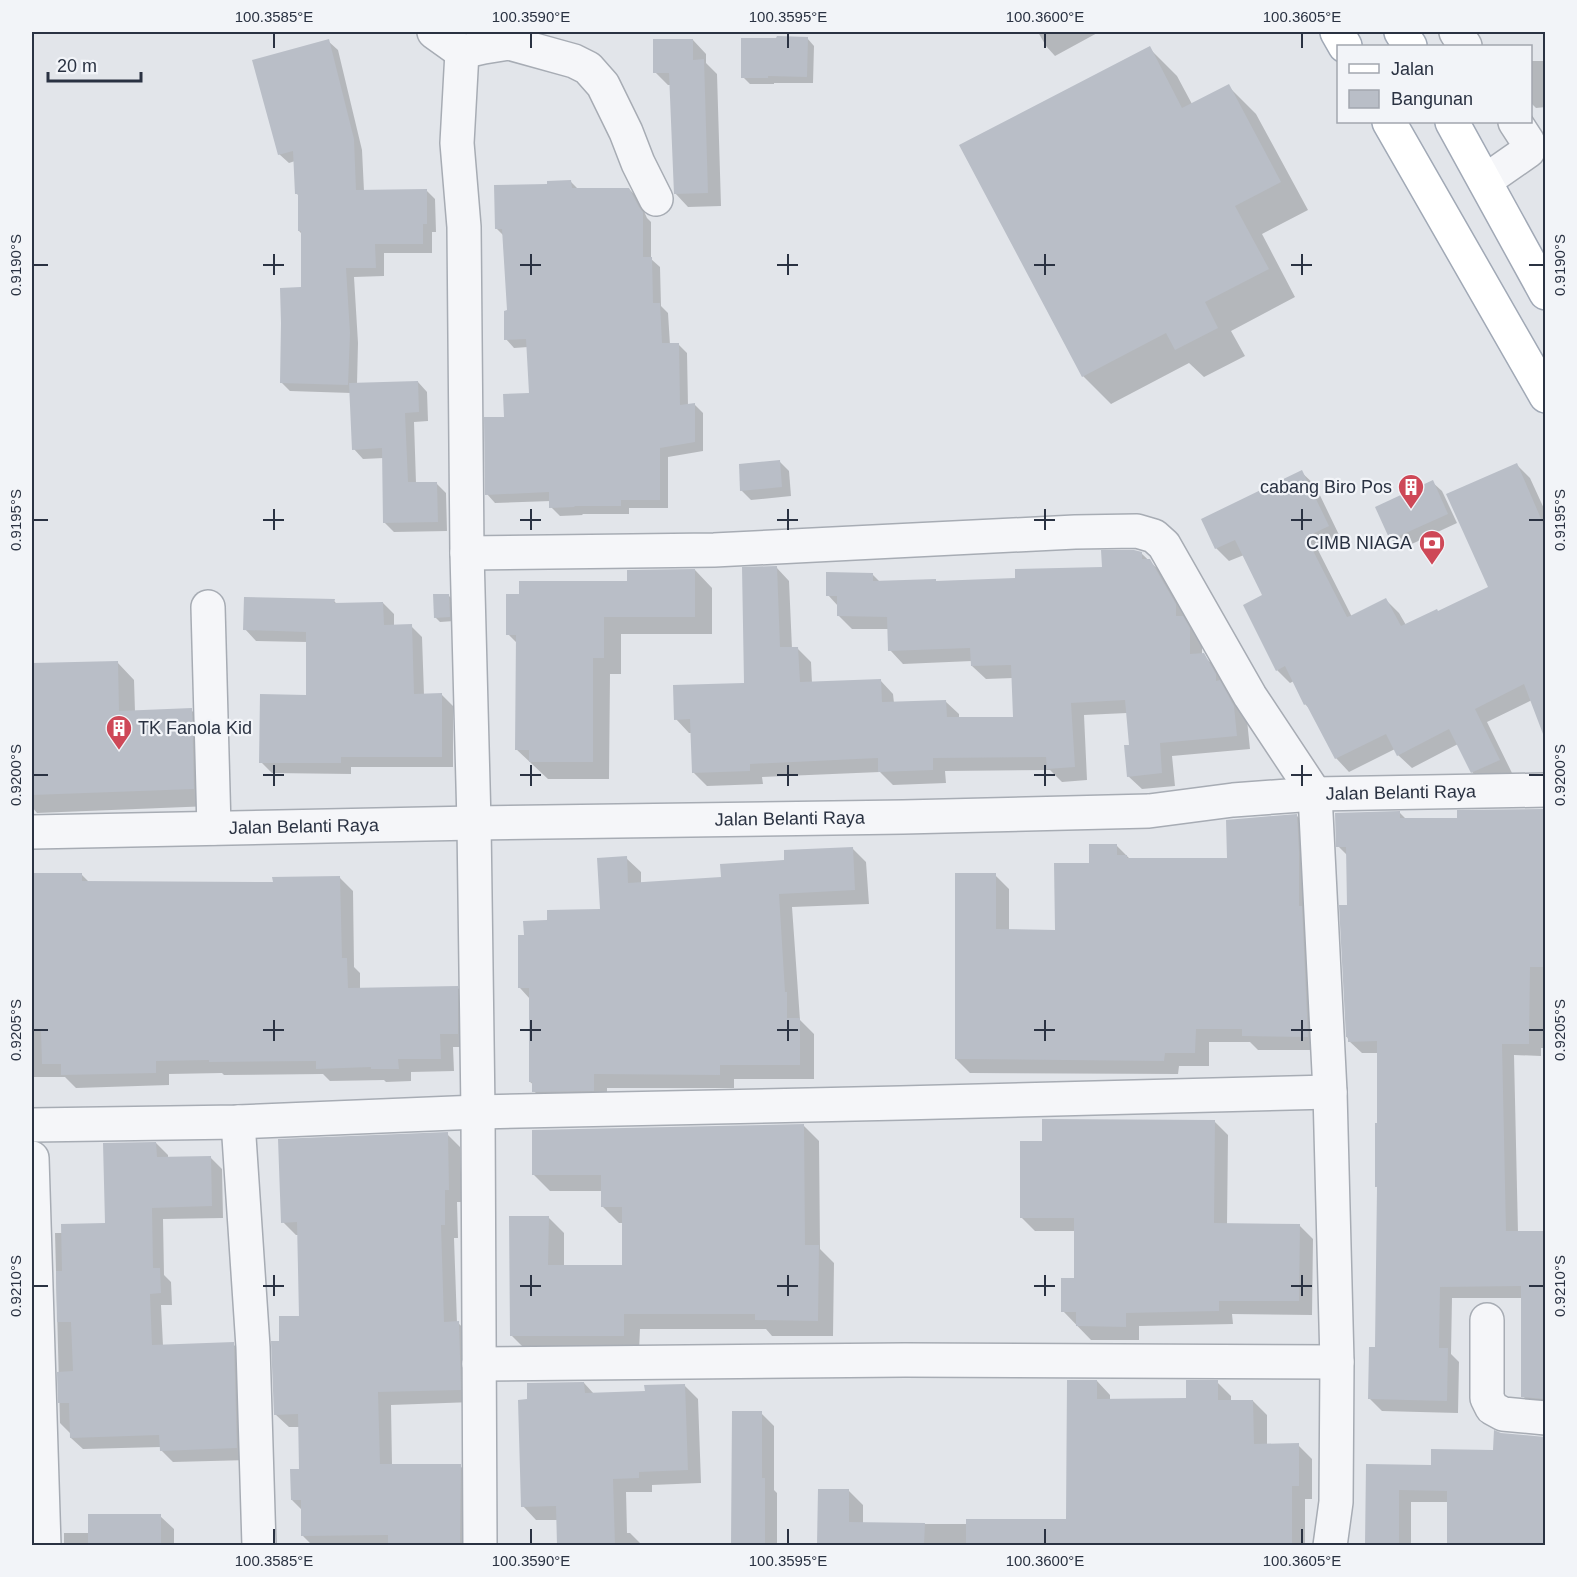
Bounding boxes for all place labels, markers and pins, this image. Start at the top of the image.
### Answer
building icon: cabang Biro Pos [1396,472,1426,510]
place label: cabang Biro Pos [1260,477,1392,497]
bank icon: CIMB NIAGA [1417,528,1447,566]
place label: CIMB NIAGA [1306,533,1412,553]
building icon: TK Fanola Kid [104,713,134,751]
place label: TK Fanola Kid [138,718,252,738]

